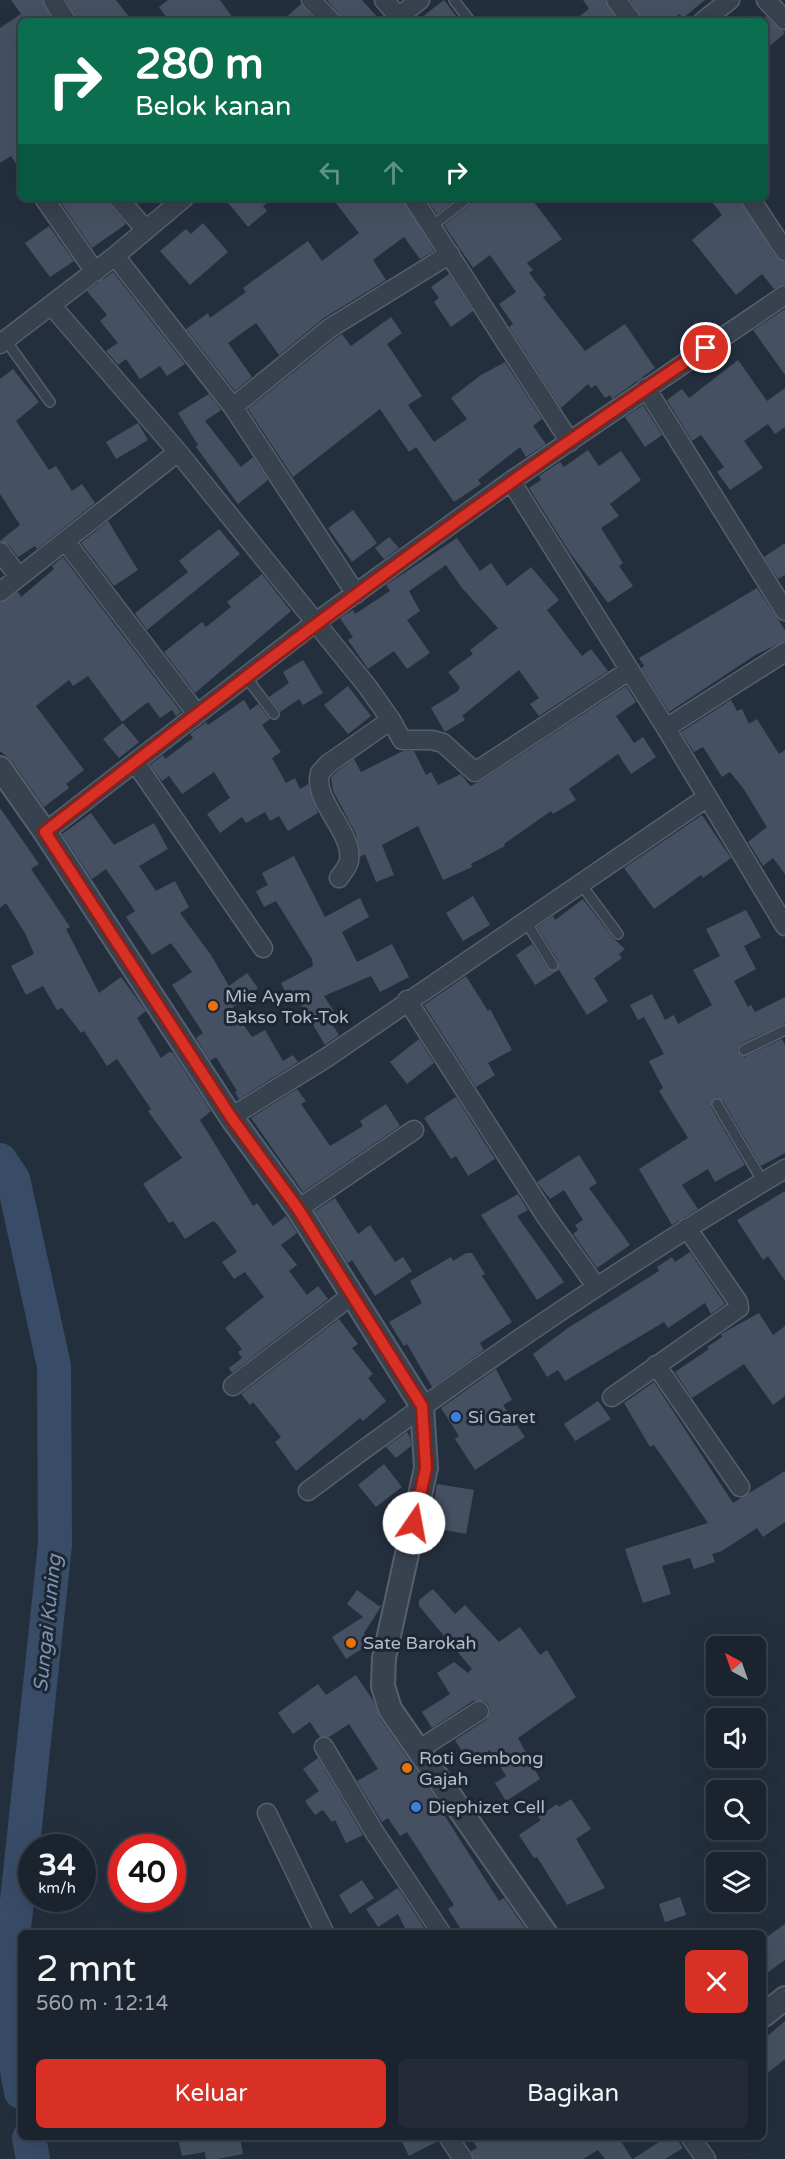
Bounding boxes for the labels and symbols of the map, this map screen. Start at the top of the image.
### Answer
pin [680,322,731,373]
place label: Mie Ayam Bakso Tok-Tok [225,985,349,1028]
marker: Mie Ayam Bakso Tok-Tok [206,999,220,1013]
place label: Si Garet [468,1406,536,1428]
marker: Si Garet [449,1410,463,1424]
position arrow [382,1491,446,1555]
water label: Sungai Kuning [29,1552,67,1693]
place label: Sate Barokah [363,1632,476,1654]
marker: Sate Barokah [344,1636,358,1650]
north arrow [706,1636,766,1696]
place label: Roti Gembong Gajah [419,1747,544,1790]
marker: Roti Gembong Gajah [400,1761,414,1775]
place label: Diephizet Cell [428,1796,545,1818]
marker: Diephizet Cell [409,1800,423,1814]
speed limit sign: 40 [108,1834,186,1912]

